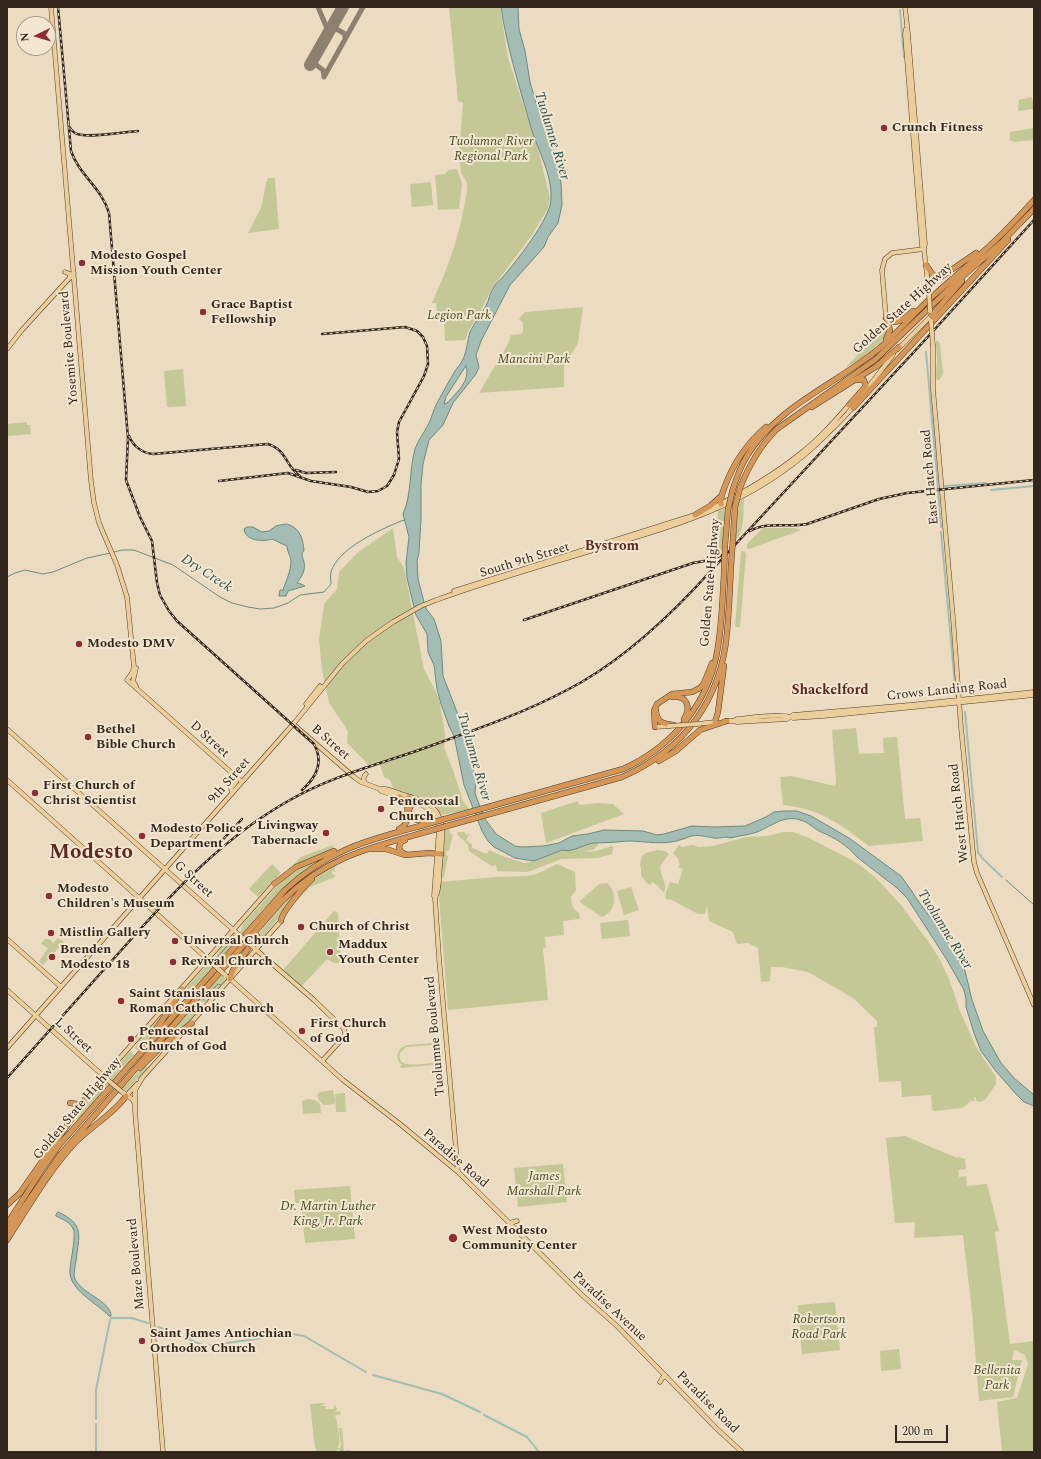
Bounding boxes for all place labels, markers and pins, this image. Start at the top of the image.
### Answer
place label: Crunch Fitness [892,120,983,136]
marker: Crunch Fitness [879,123,889,133]
place label: Modesto Gospel Mission Youth Center [90,248,222,279]
marker: Modesto Gospel Mission Youth Center [77,258,87,268]
place label: Grace Baptist Fellowship [211,297,293,328]
marker: Grace Baptist Fellowship [198,307,208,317]
place label: Modesto DMV [87,636,175,652]
marker: Modesto DMV [74,639,84,649]
place label: Bethel Bible Church [96,722,176,753]
marker: Bethel Bible Church [83,732,93,742]
place label: First Church of Christ Scientist [43,778,137,809]
marker: First Church of Christ Scientist [30,788,40,798]
place label: Pentecostal Church [389,794,459,825]
marker: Pentecostal Church [376,804,386,814]
place label: Livingway Tabernacle [251,818,318,849]
place label: Modesto Police Department [150,821,242,852]
marker: Livingway Tabernacle [321,828,331,838]
marker: Modesto Police Department [137,831,147,841]
place label: Modesto Children's Museum [57,881,175,912]
marker: Modesto Children's Museum [44,891,54,901]
place label: Church of Christ [309,919,410,935]
marker: Church of Christ [296,922,306,932]
place label: Mistlin Gallery [59,925,150,941]
marker: Mistlin Gallery [46,928,56,938]
place label: Universal Church [183,933,289,949]
marker: Universal Church [170,936,180,946]
place label: Maddux Youth Center [338,937,419,968]
place label: Brenden Modesto 18 [60,942,130,973]
marker: Maddux Youth Center [325,947,335,957]
marker: Brenden Modesto 18 [47,952,57,962]
place label: Revival Church [181,954,273,970]
marker: Revival Church [168,957,178,967]
place label: Saint Stanislaus Roman Catholic Church [129,986,274,1017]
marker: Saint Stanislaus Roman Catholic Church [116,996,126,1006]
place label: First Church of God [310,1016,387,1047]
place label: Pentecostal Church of God [139,1024,227,1055]
marker: First Church of God [297,1026,307,1036]
marker: Pentecostal Church of God [126,1034,136,1044]
place label: West Modesto Community Center [462,1223,577,1254]
marker: West Modesto Community Center [447,1232,459,1244]
place label: Saint James Antiochian Orthodox Church [150,1326,292,1357]
marker: Saint James Antiochian Orthodox Church [137,1336,147,1346]

